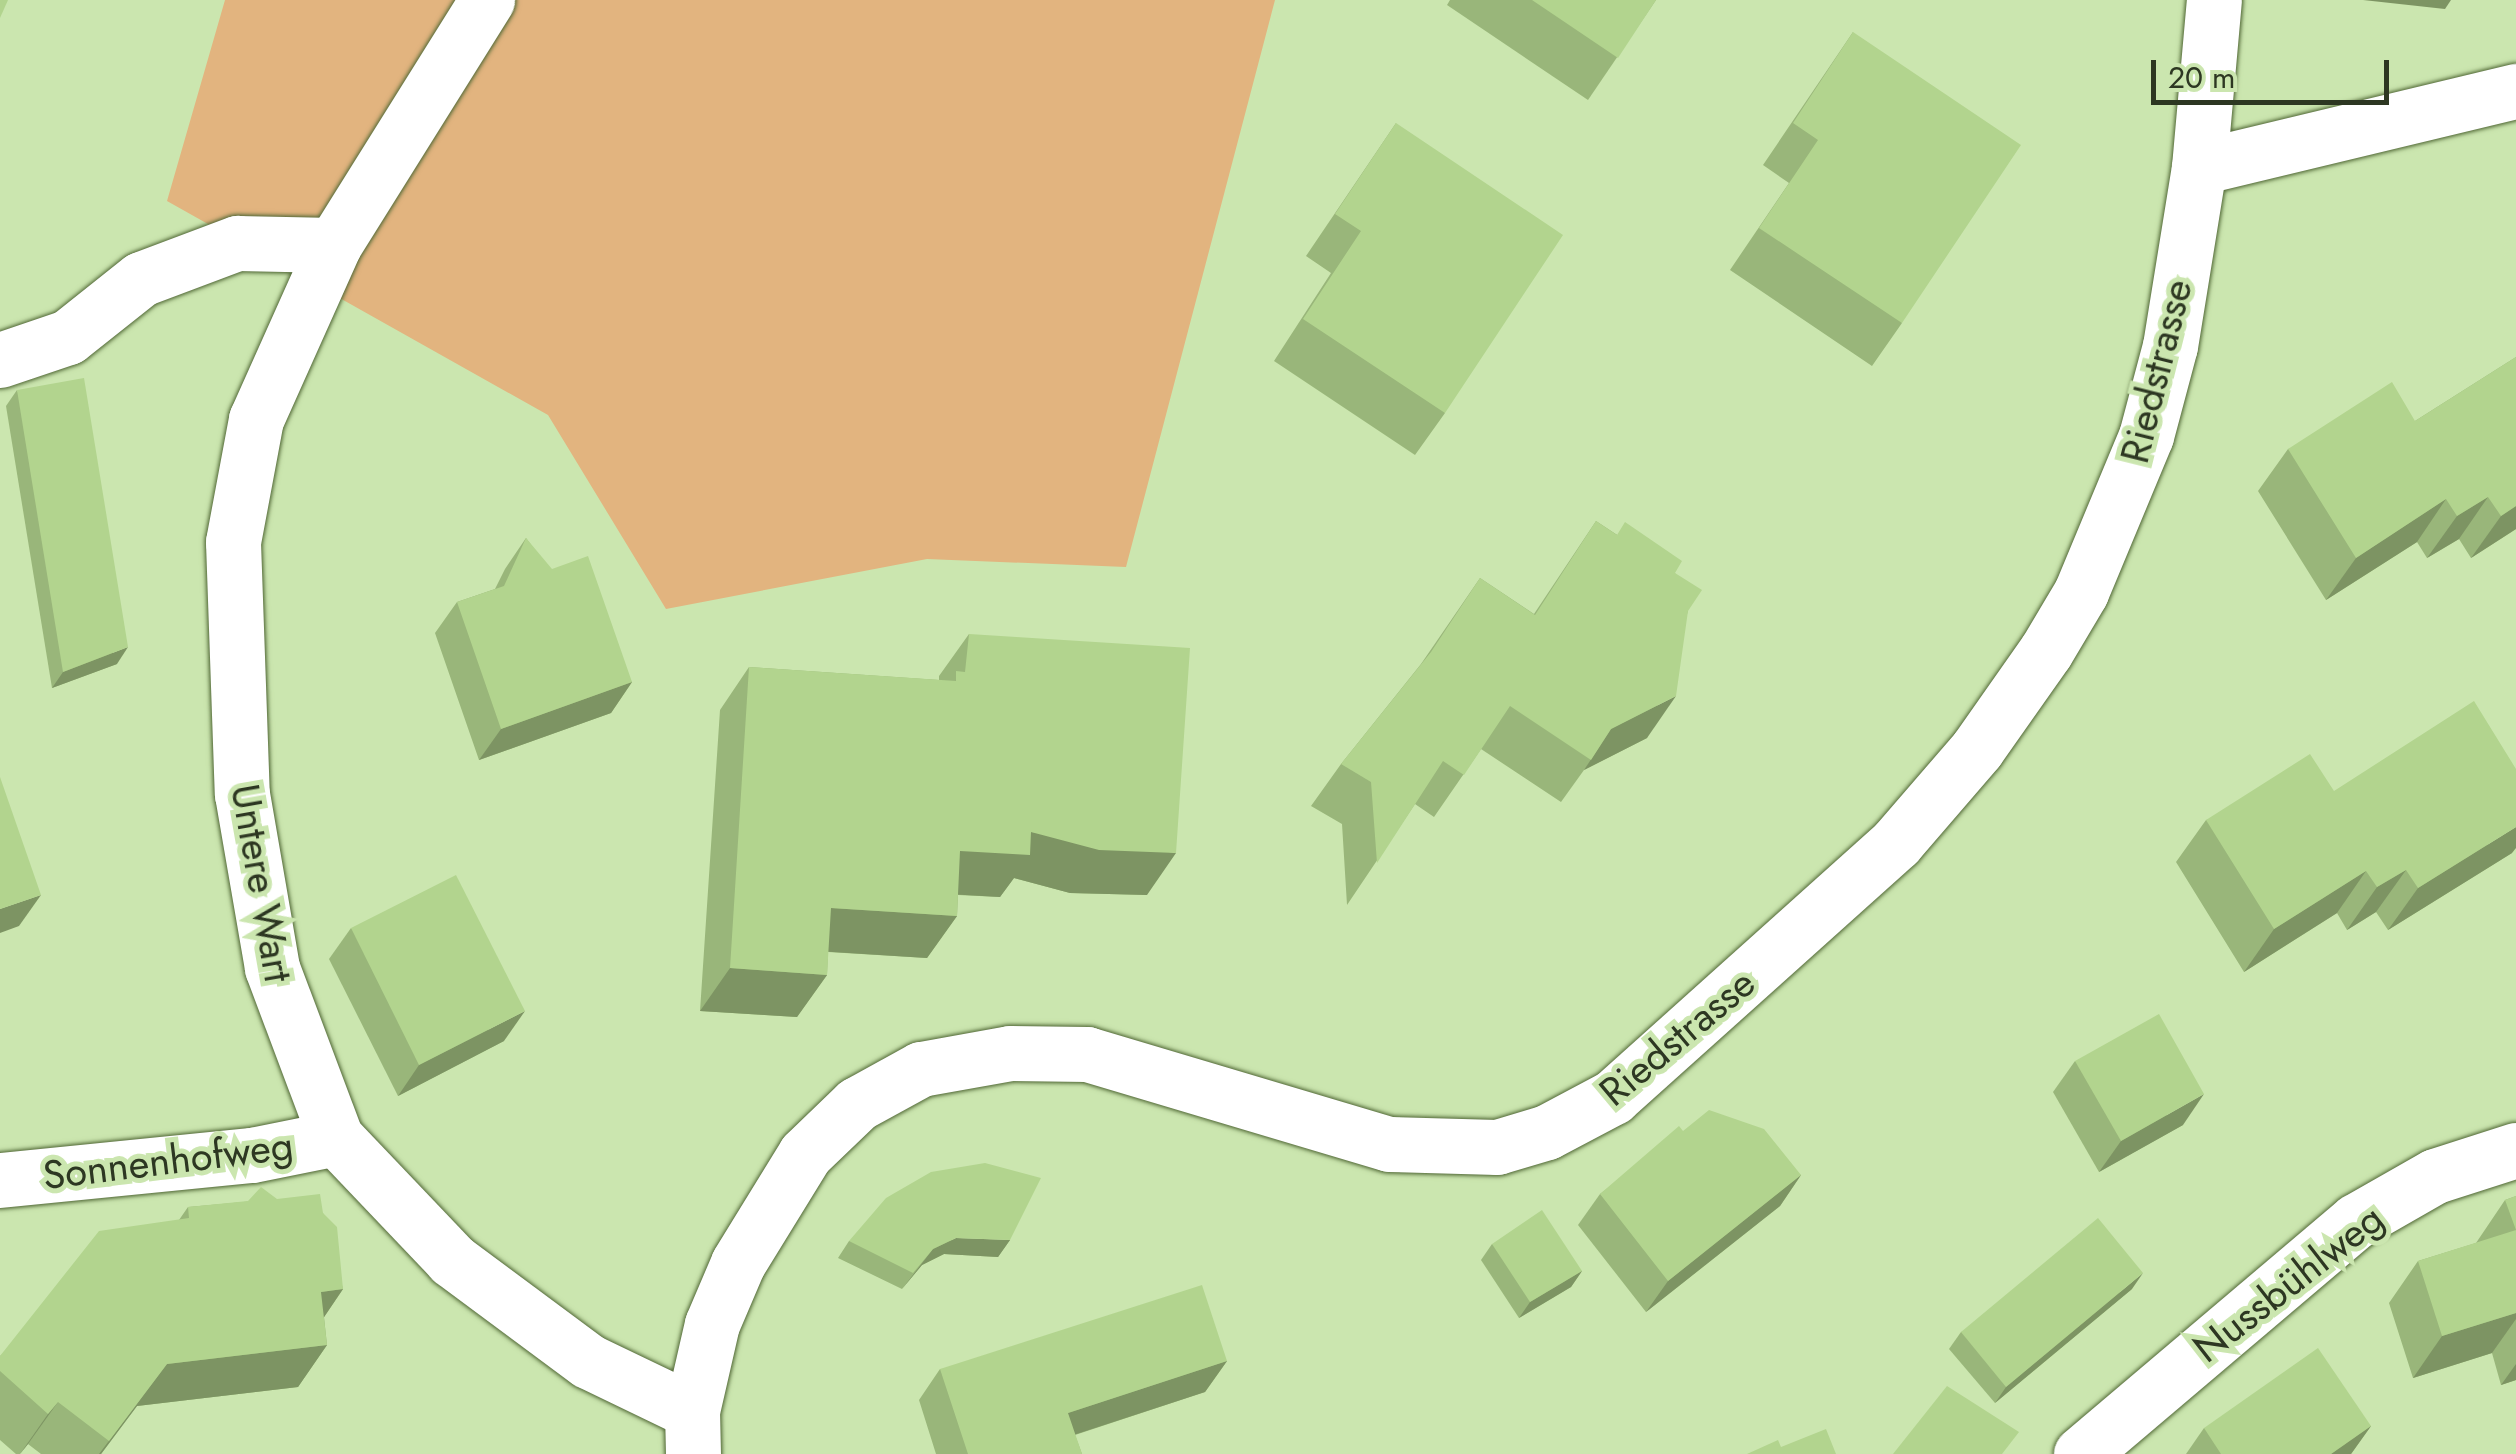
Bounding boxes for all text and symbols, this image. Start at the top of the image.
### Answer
scale bar [2156,40,2394,102]
text: 20 m [2168,56,2235,99]
street label: Riedstrasse [2110,274,2202,468]
street label: Untere Wart [221,780,303,986]
street label: Riedstrasse [1590,958,1764,1116]
street label: Sonnenhofweg [40,1121,296,1199]
street label: Nussbühlweg [2183,1194,2393,1372]

